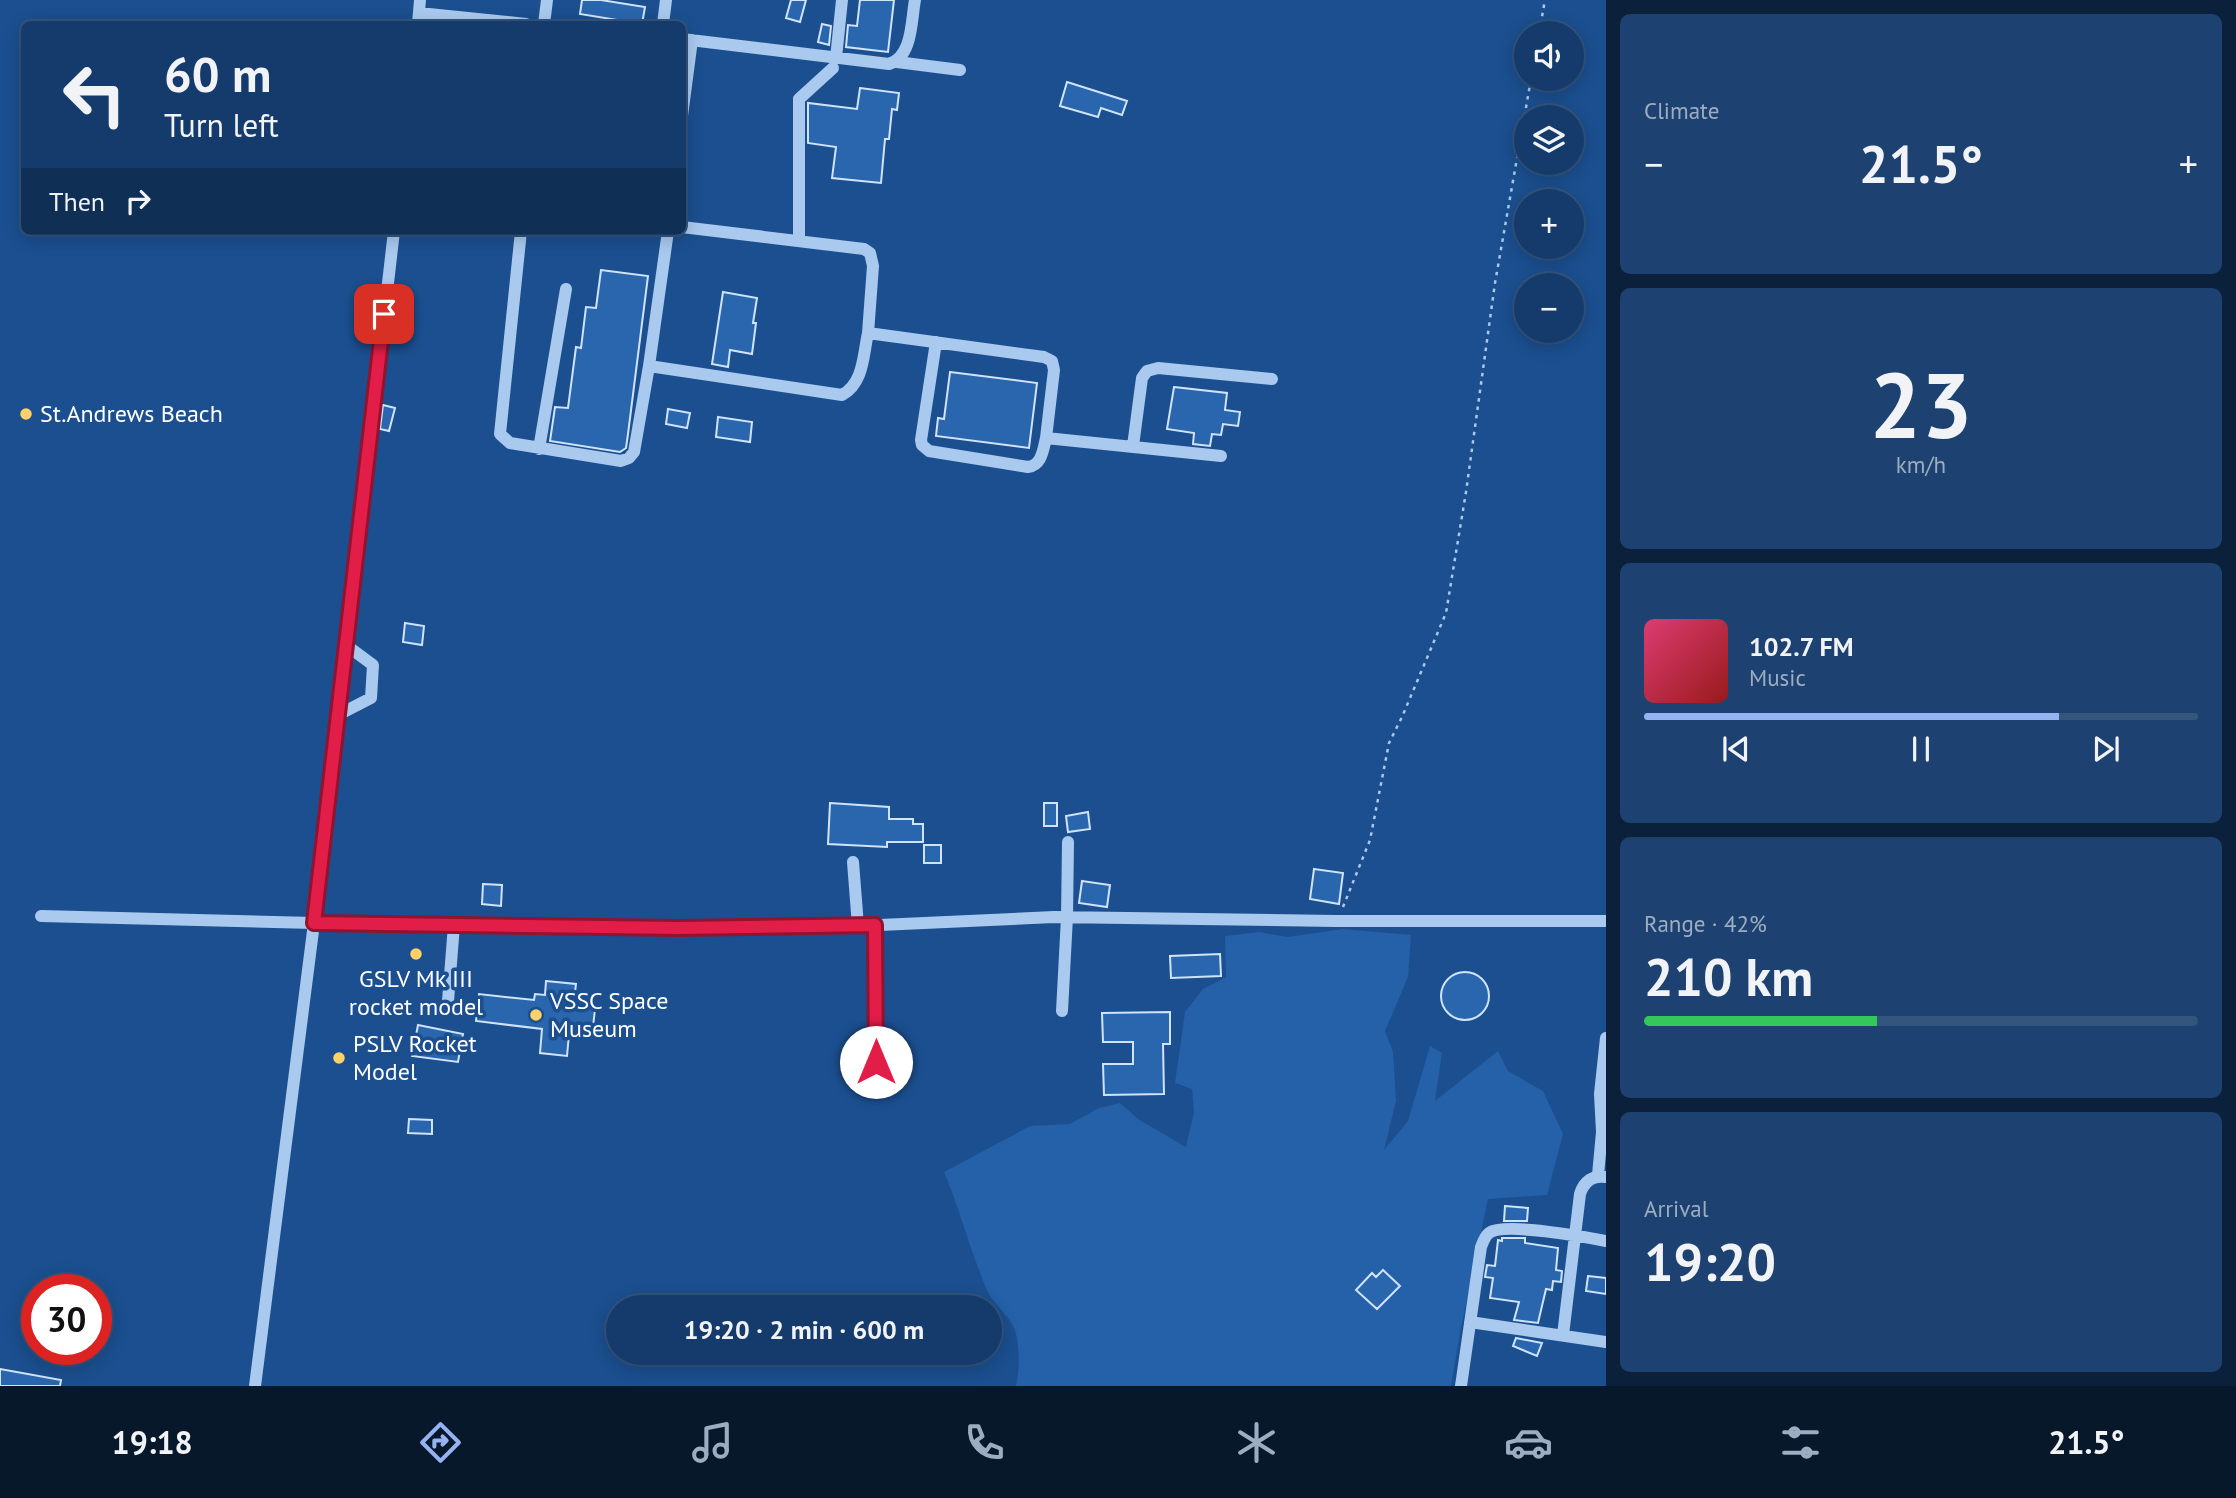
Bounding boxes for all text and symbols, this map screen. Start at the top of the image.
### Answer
map controls [1514,21,1584,343]
button: sound [1514,21,1584,91]
text: 60 m [164,42,271,106]
icon: left [49,49,140,140]
text: Climate [1644,96,1719,125]
text: Turn left [164,104,279,146]
button: layers [1514,105,1584,175]
text: 21.5° [1859,130,1983,197]
text: − [1644,139,1663,188]
text: + [2179,139,2198,188]
icon: right [119,182,157,220]
text: Then [49,185,105,218]
button: + [1514,189,1584,259]
button: − [1514,273,1584,343]
pin [354,284,414,344]
icon: arrive [365,295,403,333]
text: 23 [1869,345,1973,463]
place label: St.Andrews Beach [40,398,223,429]
marker: St.Andrews Beach [18,406,34,422]
text: km/h [1896,450,1946,479]
text: 102.7 FM [1749,630,1854,663]
text: Music [1749,663,1806,692]
icon: previous [1717,730,1755,768]
icon: pause [1902,730,1940,768]
icon: next [2087,730,2125,768]
text: Range · 42% [1644,909,1767,938]
text: 210 km [1644,943,1813,1010]
marker: GSLV Mk III rocket model [408,946,424,962]
place label: GSLV Mk III rocket model [349,963,483,1022]
place label: VSSC Space Museum [549,985,668,1044]
marker: VSSC Space Museum [528,1007,544,1023]
position arrow [839,1025,913,1099]
place label: PSLV Rocket Model [353,1028,477,1087]
marker: PSLV Rocket Model [331,1050,347,1066]
text: Arrival [1644,1194,1708,1223]
text: 19:20 [1644,1228,1776,1295]
speed limit sign: 30 [21,1274,112,1365]
text: 19:20 · 2 min · 600 m [684,1313,924,1346]
icon: directions [416,1418,465,1467]
icon: music [688,1418,737,1467]
icon: phone [960,1418,1009,1467]
icon: climate [1232,1418,1281,1467]
icon: car [1504,1418,1553,1467]
icon: filters [1776,1418,1825,1467]
text: 19:18 [112,1421,193,1463]
text: 21.5° [2048,1421,2124,1463]

